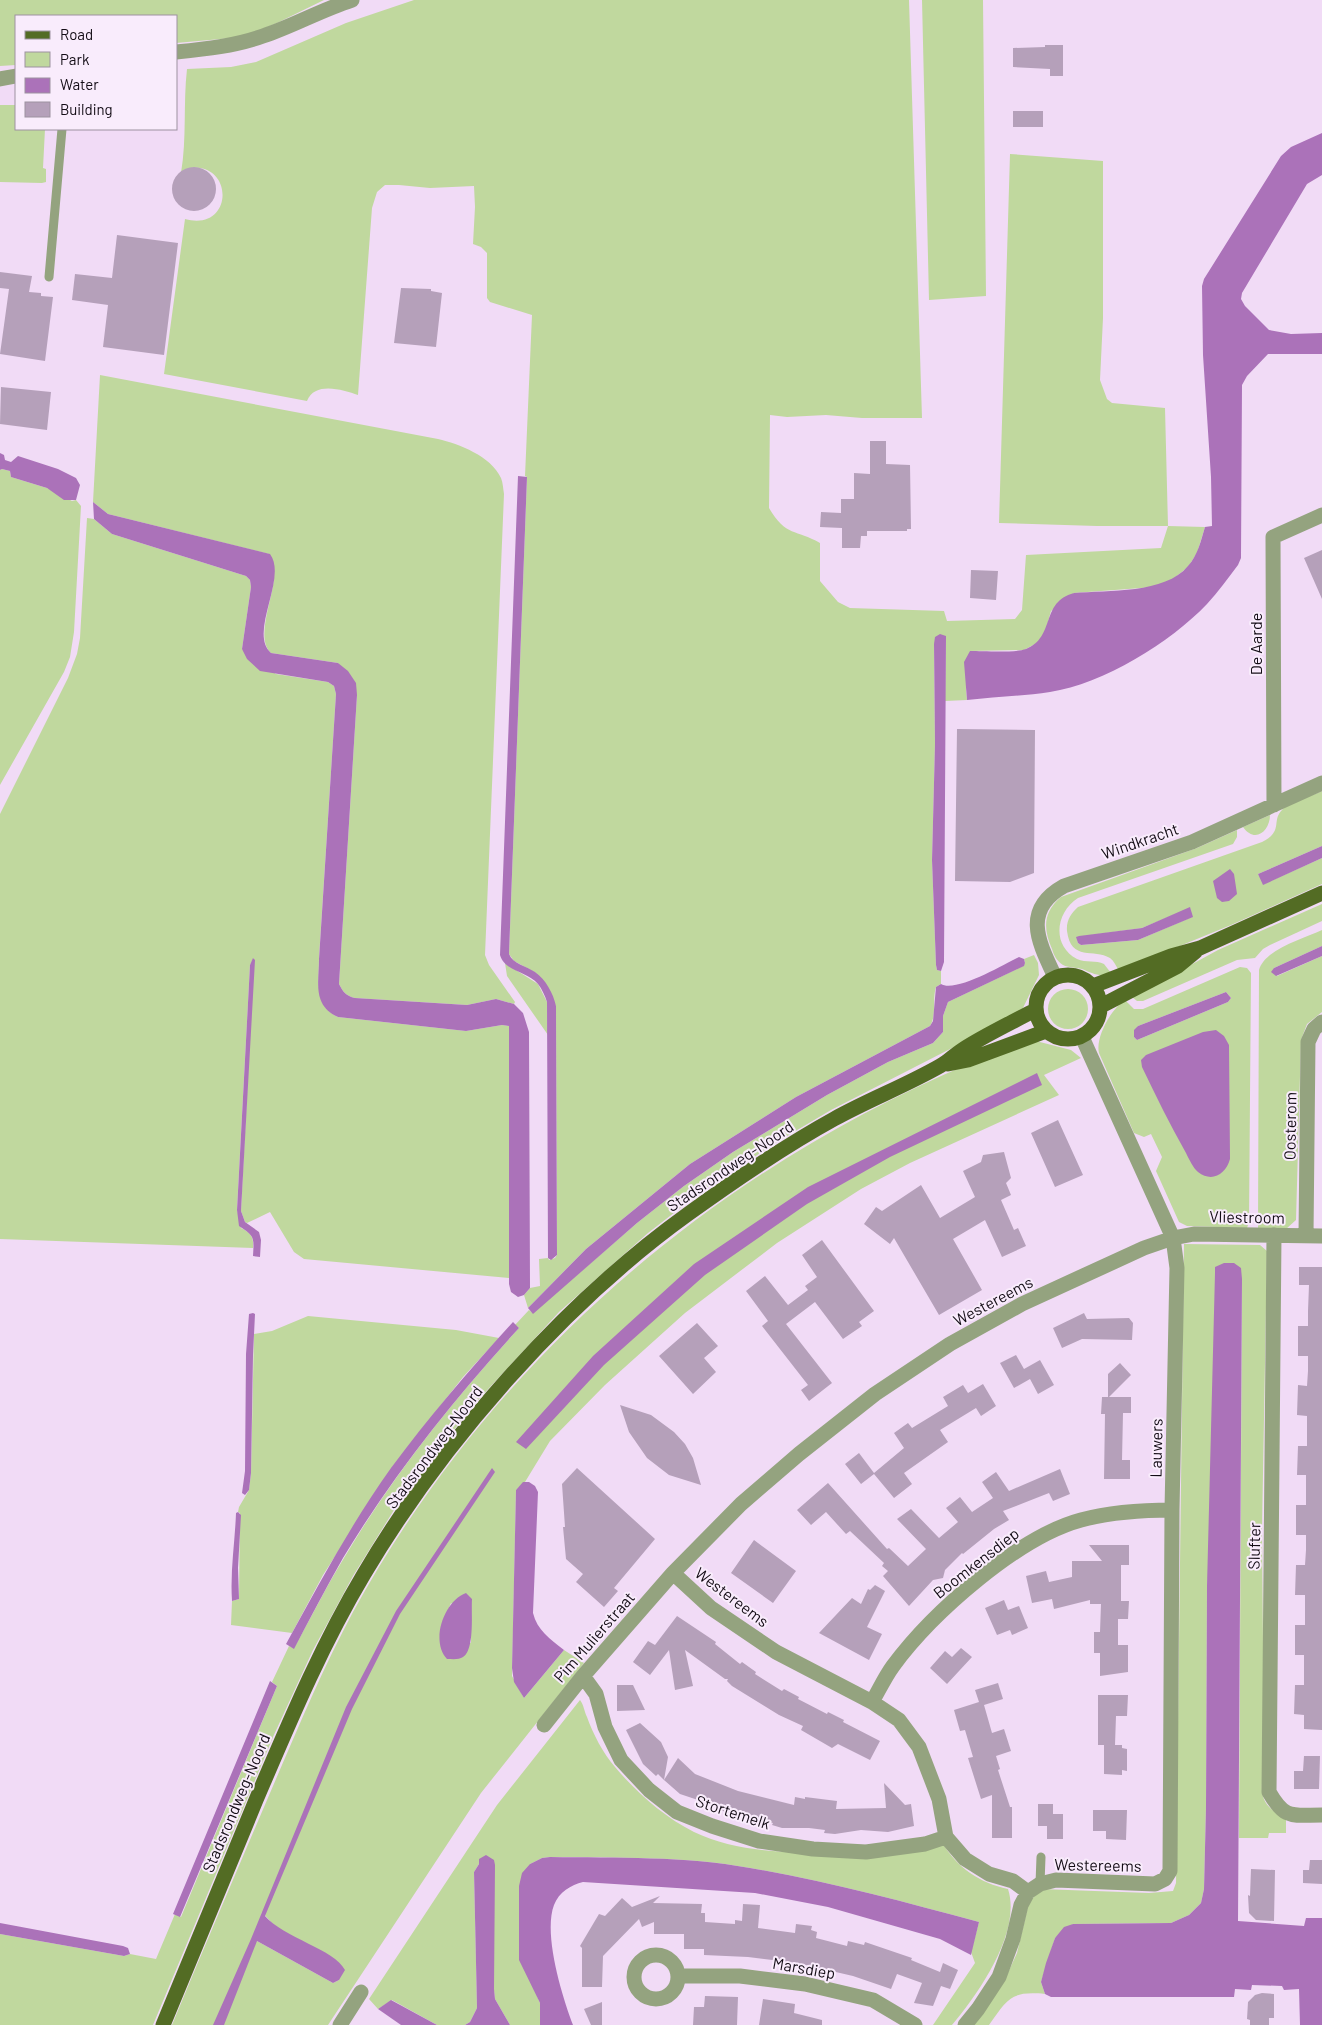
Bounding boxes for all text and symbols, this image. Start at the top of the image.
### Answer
legend [15,15,178,130]
text: Road [60,25,93,43]
text: Park [60,50,90,68]
text: Water [60,75,99,93]
text: Building [60,100,113,118]
street label: De Aarde [1246,613,1265,675]
street label: Windkracht [1099,818,1181,863]
street label: Oosterom [1279,1092,1300,1160]
street label: Stadsrondweg-Noord [663,1116,797,1215]
street label: Vliestroom [1209,1206,1285,1227]
street label: Westereems [950,1272,1036,1329]
street label: Stadsrondweg-Noord [381,1382,486,1512]
street label: Lauwers [1145,1418,1166,1478]
street label: Slufter [1244,1522,1263,1570]
street label: Boomkensdiep [929,1523,1022,1602]
street label: Westereems [692,1563,773,1630]
street label: Pim Mulierstraat [549,1588,638,1686]
street label: Stadsrondweg-Noord [198,1731,273,1875]
street label: Stortemelk [694,1791,773,1832]
street label: Westereems [1054,1854,1142,1875]
street label: Marsdiep [771,1953,837,1982]

